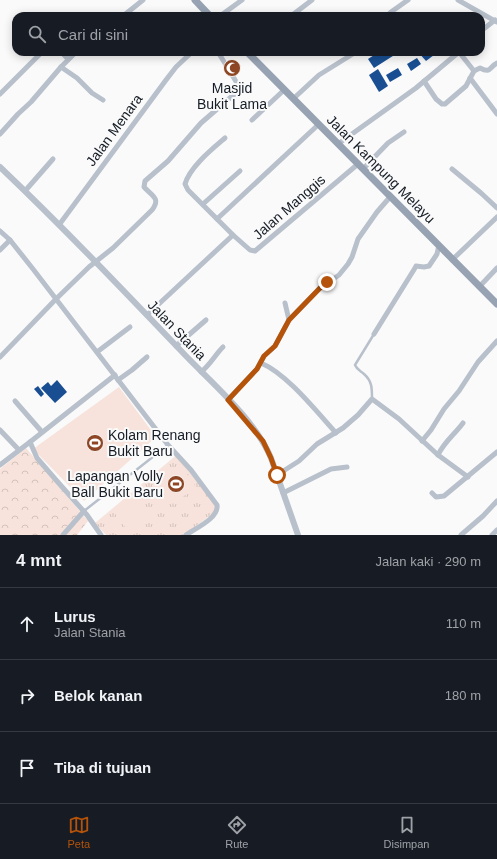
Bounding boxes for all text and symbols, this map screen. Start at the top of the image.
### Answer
search box [12,12,485,56]
icon: search [26,23,48,45]
text: Cari di sini [58,26,128,43]
mosque icon: Masjid Bukit Lama [222,58,242,78]
place label: Masjid Bukit Lama [197,80,267,112]
street label: Jalan Menara [83,91,146,169]
street label: Jalan Kampung Melayu [324,112,438,226]
street label: Jalan Manggis [250,171,328,243]
route end [318,273,336,291]
street label: Jalan Stania [144,297,210,363]
place label: Kolam Renang Bukit Baru [108,427,201,459]
sports icon: Kolam Renang Bukit Baru [85,433,105,453]
route start [268,466,286,484]
place label: Lapangan Volly Ball Bukit Baru [67,468,163,500]
sports icon: Lapangan Volly Ball Bukit Baru [166,474,186,494]
text: 4 mnt [16,551,61,570]
text: Jalan kaki · 290 m [376,554,481,569]
text: Lurus [54,608,96,625]
icon: ahead [16,613,38,635]
text: 110 m [446,616,481,631]
text: Jalan Stania [54,625,126,640]
icon: right [16,685,38,707]
text: Belok kanan [54,687,142,704]
text: 180 m [445,688,481,703]
icon: arrive [16,757,38,779]
text: Tiba di tujuan [54,759,151,776]
tab: Peta [68,814,90,850]
tab: Rute [225,814,249,850]
tab: Disimpan [384,814,429,850]

